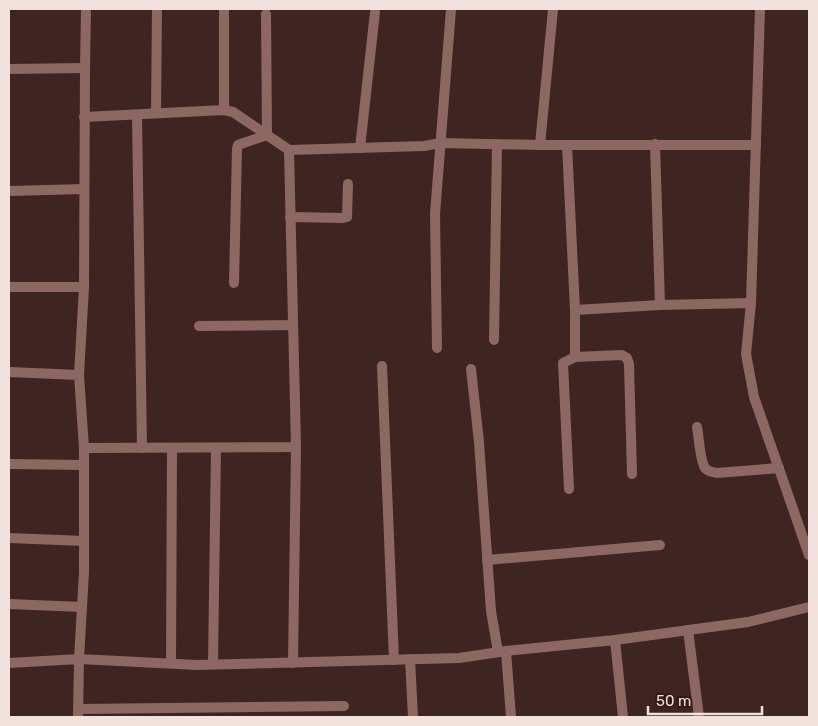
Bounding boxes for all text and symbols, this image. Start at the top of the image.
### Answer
scale bar [648,684,762,716]
text: 50 m [656,692,691,710]

